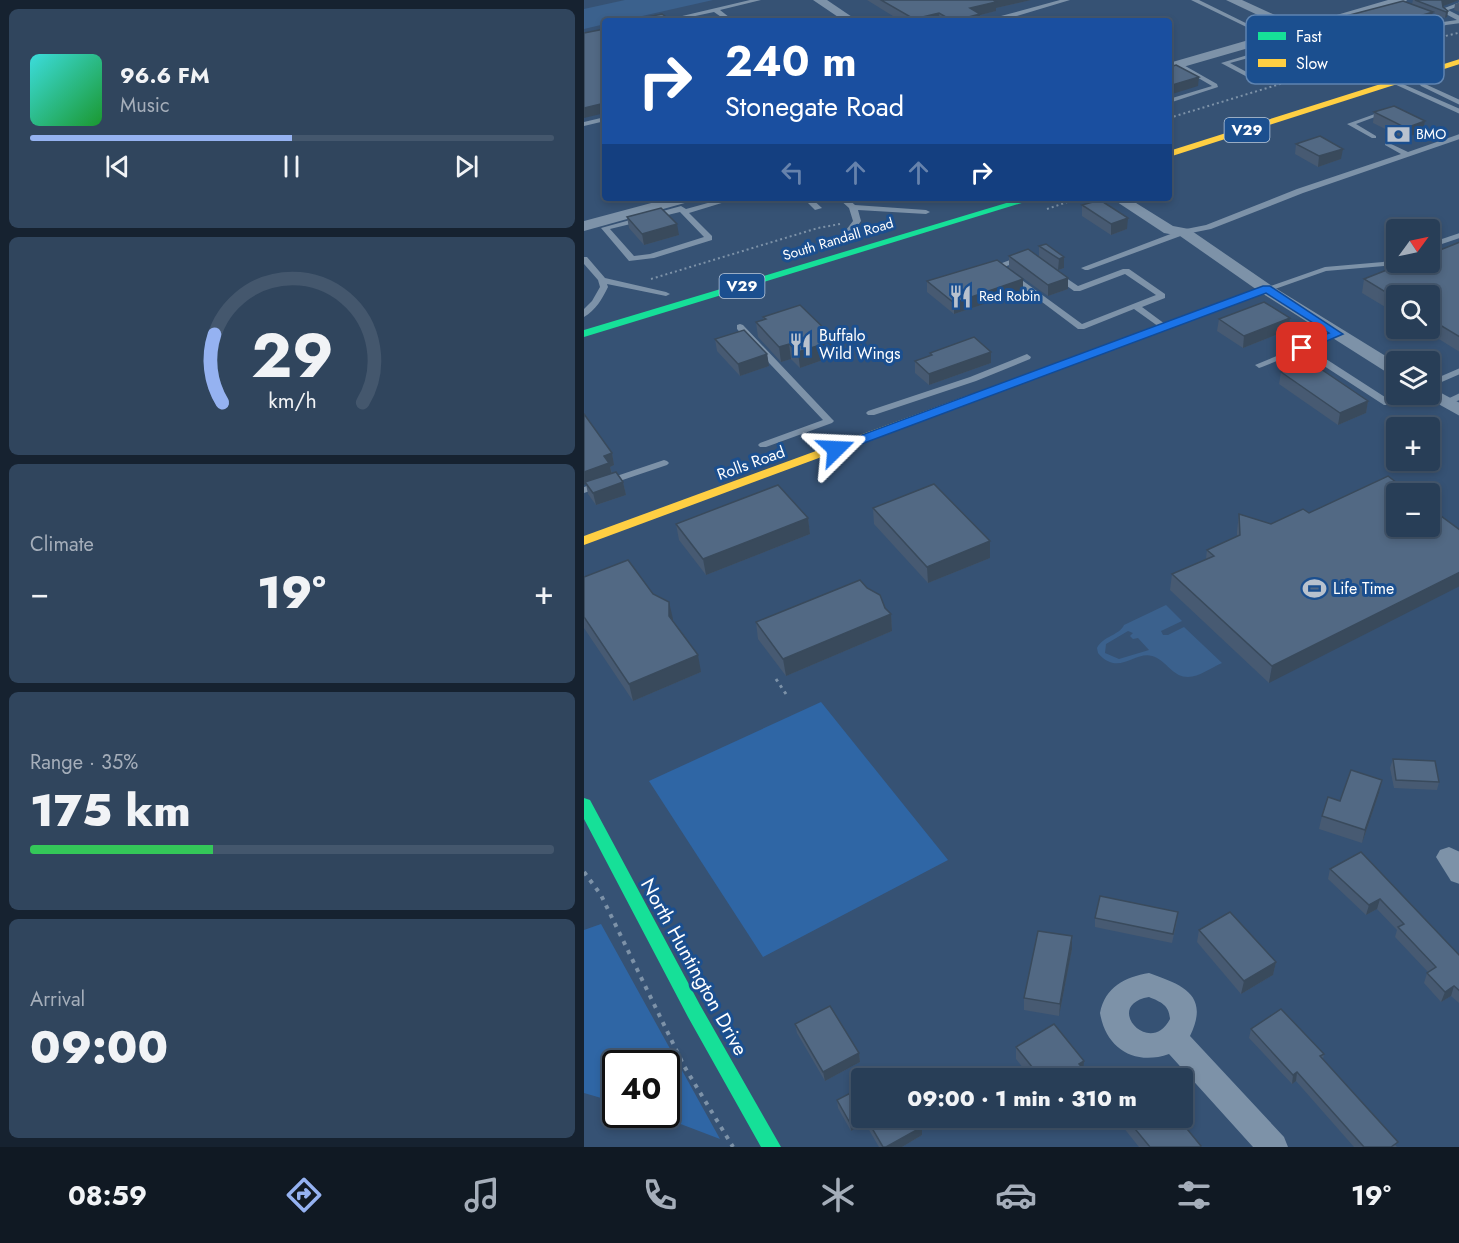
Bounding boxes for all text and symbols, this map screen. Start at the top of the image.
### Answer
legend [1246,15,1444,84]
text: Fast [1296,25,1322,48]
text: 240 m [725,31,857,92]
icon: right [626,42,704,120]
text: Slow [1296,52,1328,75]
text: 96.6 FM [120,59,210,91]
text: Stonegate Road [725,87,904,126]
text: Music [120,91,170,120]
road number: V29 [1224,118,1270,142]
bank icon: BMO [1385,121,1411,147]
place label: BMO [1416,124,1446,144]
icon: previous [101,150,134,183]
icon: pause [275,150,308,183]
icon: next [450,150,483,183]
icon: left [776,156,809,189]
icon: ahead [839,156,872,189]
icon: ahead [902,156,935,189]
icon: right [965,156,998,189]
street label: South Randall Road [780,213,896,265]
north arrow [1386,219,1440,273]
map controls [1386,219,1440,537]
road number: V29 [720,274,764,298]
restaurant icon: Red Robin [948,283,974,309]
button: search [1386,285,1440,339]
place label: Red Robin [979,286,1041,306]
text: 29 [251,310,333,400]
pin [1276,322,1327,373]
place label: Buffalo Wild Wings [819,324,901,365]
restaurant icon: Buffalo Wild Wings [788,331,814,357]
icon: arrive [1285,331,1318,364]
button: layers [1386,351,1440,405]
text: km/h [268,385,316,416]
position arrow [804,417,868,481]
button: + [1386,417,1440,471]
street label: Rolls Road [714,440,788,486]
button: − [1386,483,1440,537]
text: Climate [30,530,94,559]
text: 19° [257,560,326,625]
text: − [30,569,49,616]
text: + [534,569,554,616]
sports icon: Life Time [1302,575,1328,601]
place label: Life Time [1333,577,1394,600]
text: Range · 35% [30,748,138,777]
text: 175 km [30,778,191,843]
street label: North Huntington Drive [633,873,755,1061]
text: Arrival [30,985,85,1014]
text: 09:00 [30,1015,168,1080]
speed limit sign: 40 [602,1050,680,1128]
text: 09:00 · 1 min · 310 m [907,1082,1137,1114]
icon: directions [283,1174,325,1216]
icon: music [461,1174,503,1216]
icon: phone [639,1174,681,1216]
icon: climate [817,1174,859,1216]
icon: car [995,1174,1037,1216]
icon: filters [1173,1174,1215,1216]
text: 08:59 [68,1176,147,1215]
text: 19° [1351,1176,1391,1215]

